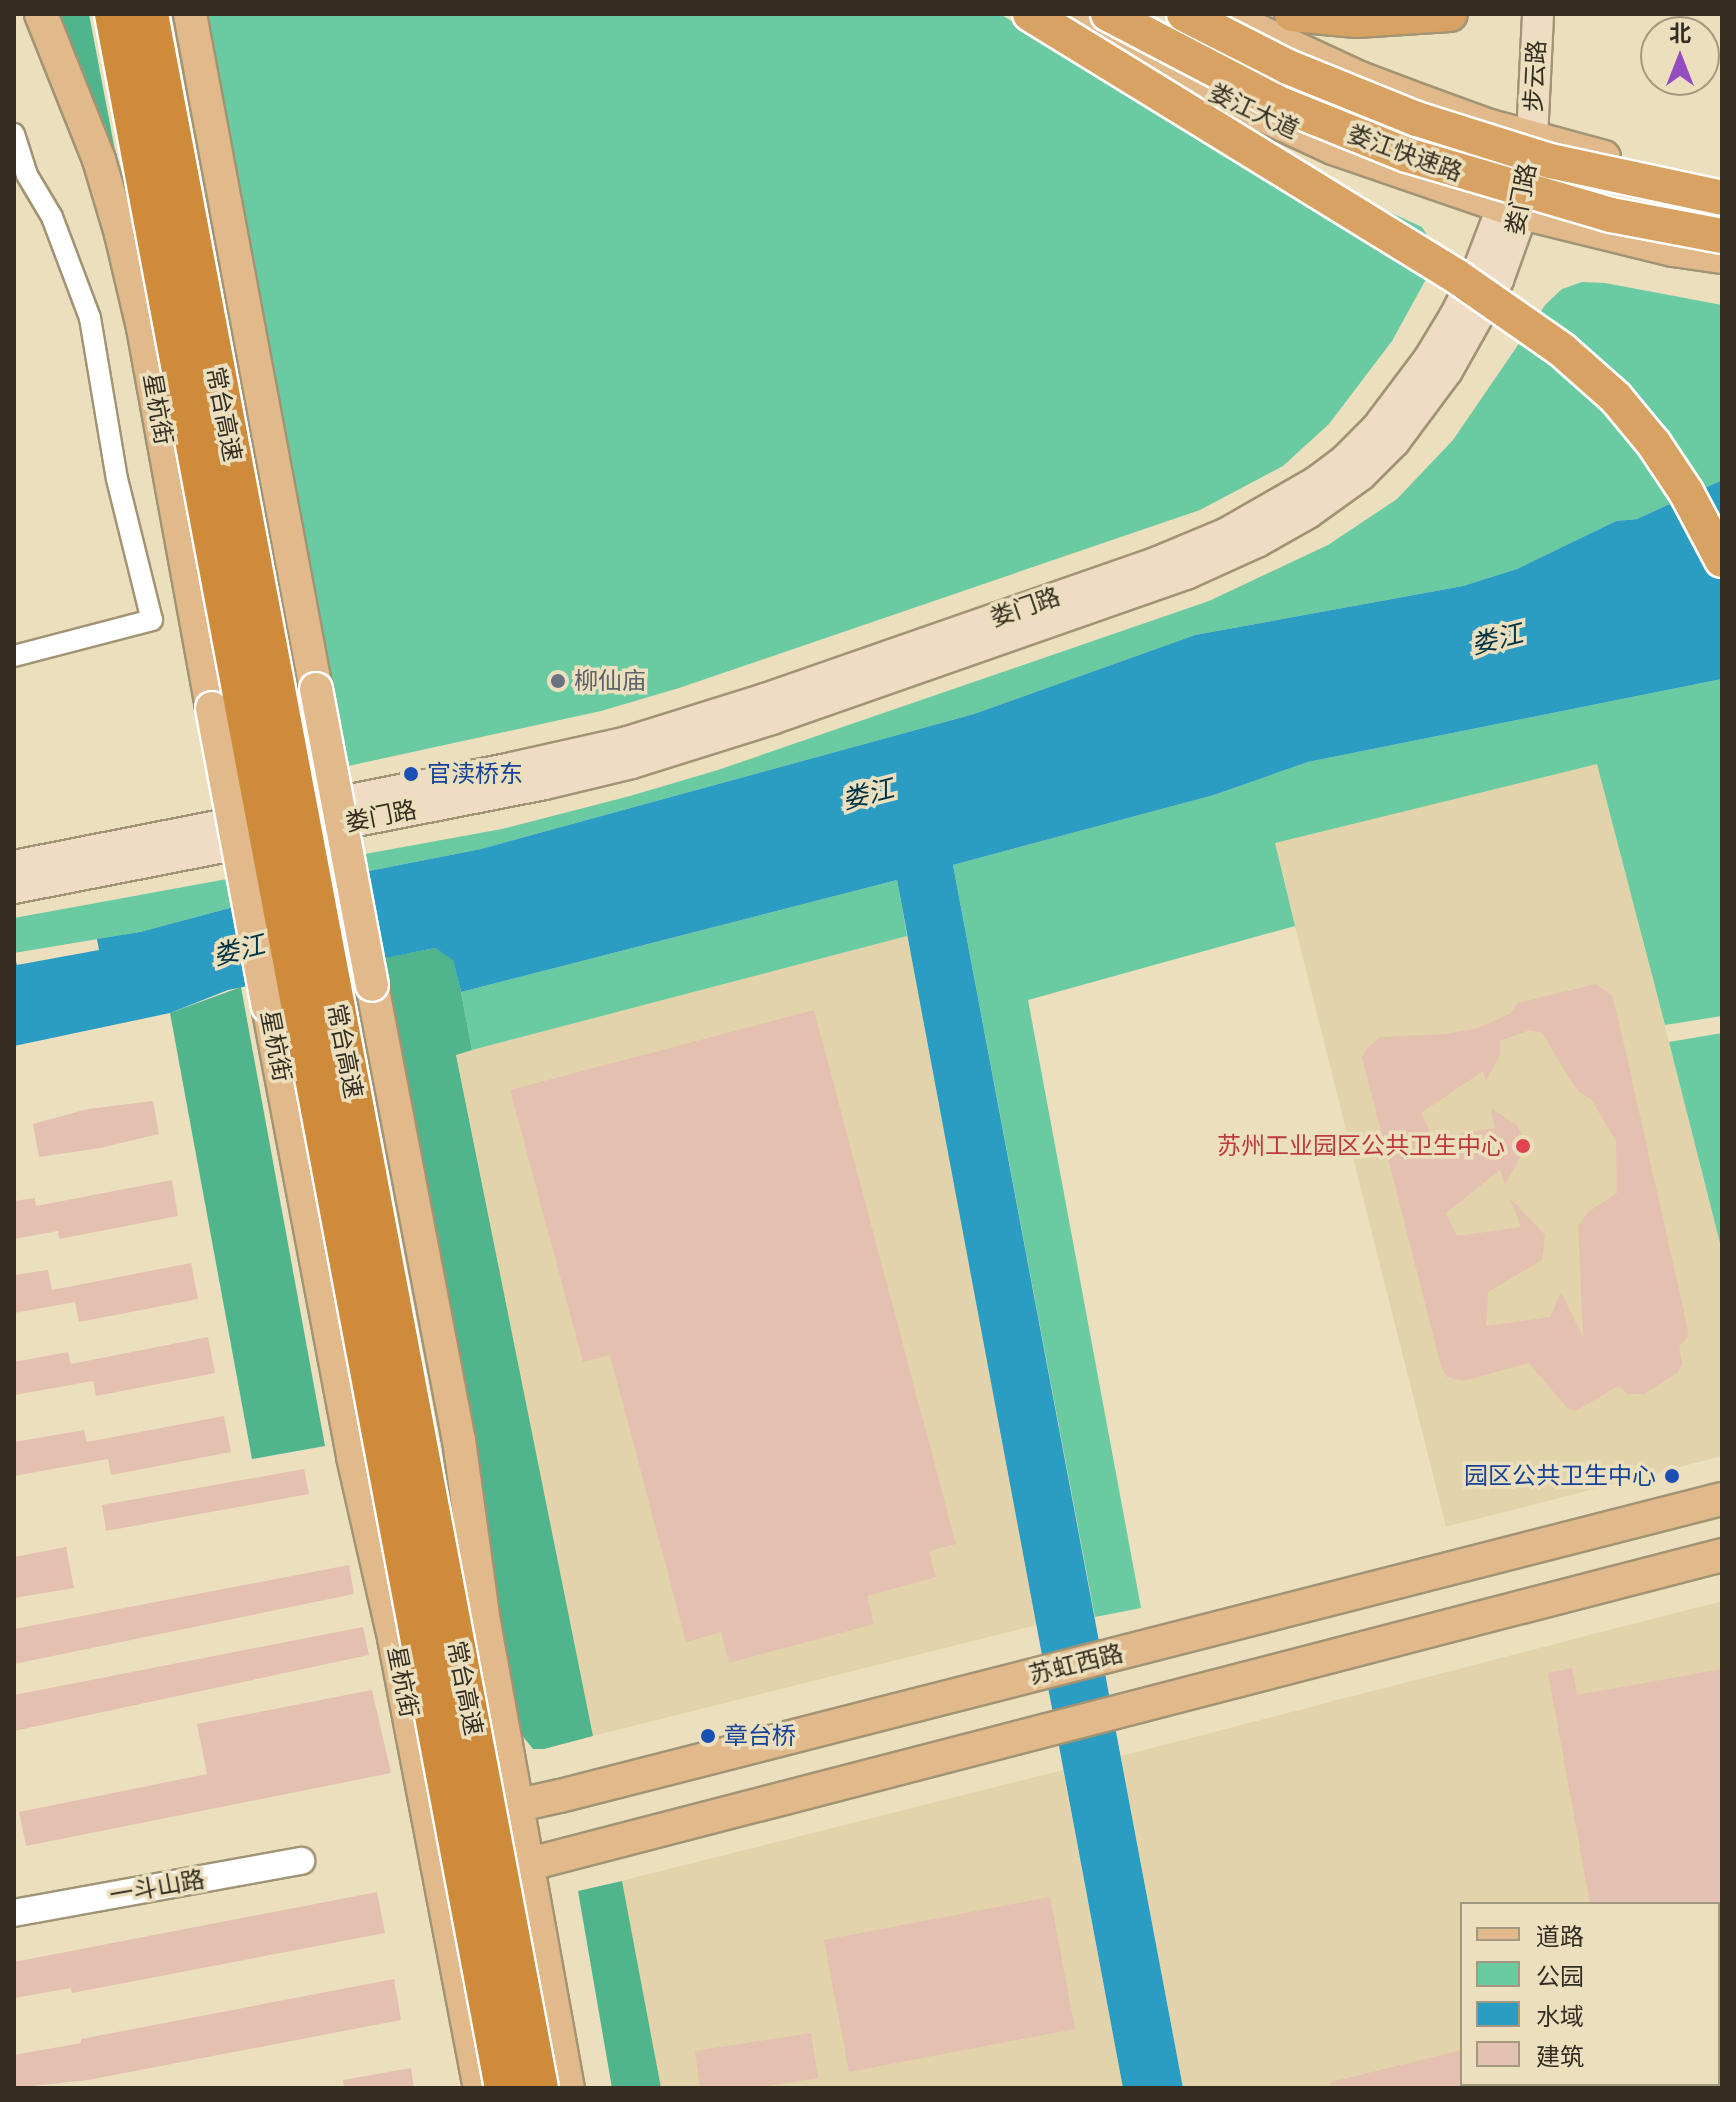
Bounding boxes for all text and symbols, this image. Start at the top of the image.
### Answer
north arrow [1640,16,1720,96]
text: 北 [1669,19,1691,48]
street label: 步云路 [1519,39,1551,113]
street label: 娄江大道 [1204,78,1304,144]
street label: 娄江快速路 [1344,119,1466,187]
street label: 娄门路 [1500,161,1542,237]
street label: 常台高速 [201,364,247,464]
street label: 星杭街 [138,371,178,447]
street label: 娄门路 [986,582,1064,632]
water label: 娄江 [1468,619,1526,661]
place label: 柳仙庙 [574,667,646,695]
marker: 柳仙庙 [549,672,567,690]
place label: 官渎桥东 [427,760,523,788]
marker: 官渎桥东 [402,765,420,783]
water label: 娄江 [839,774,897,816]
street label: 娄门路 [343,795,419,837]
water label: 娄江 [210,930,268,972]
street label: 常台高速 [322,1001,368,1101]
street label: 星杭街 [255,1008,297,1084]
place label: 苏州工业园区公共卫生中心 [1217,1132,1505,1160]
marker: 苏州工业园区公共卫生中心 [1512,1135,1534,1157]
place label: 园区公共卫生中心 [1464,1462,1656,1490]
marker: 园区公共卫生中心 [1663,1467,1681,1485]
street label: 常台高速 [442,1638,488,1738]
street label: 苏虹西路 [1026,1638,1126,1690]
street label: 星杭街 [382,1644,424,1720]
place label: 章台桥 [724,1722,796,1750]
marker: 章台桥 [699,1727,717,1745]
street label: 一斗山路 [107,1864,207,1910]
legend [1460,1902,1720,2086]
text: 道路 [1536,1921,1584,1952]
text: 公园 [1536,1961,1584,1992]
text: 水域 [1536,2001,1584,2032]
text: 建筑 [1536,2041,1584,2072]

